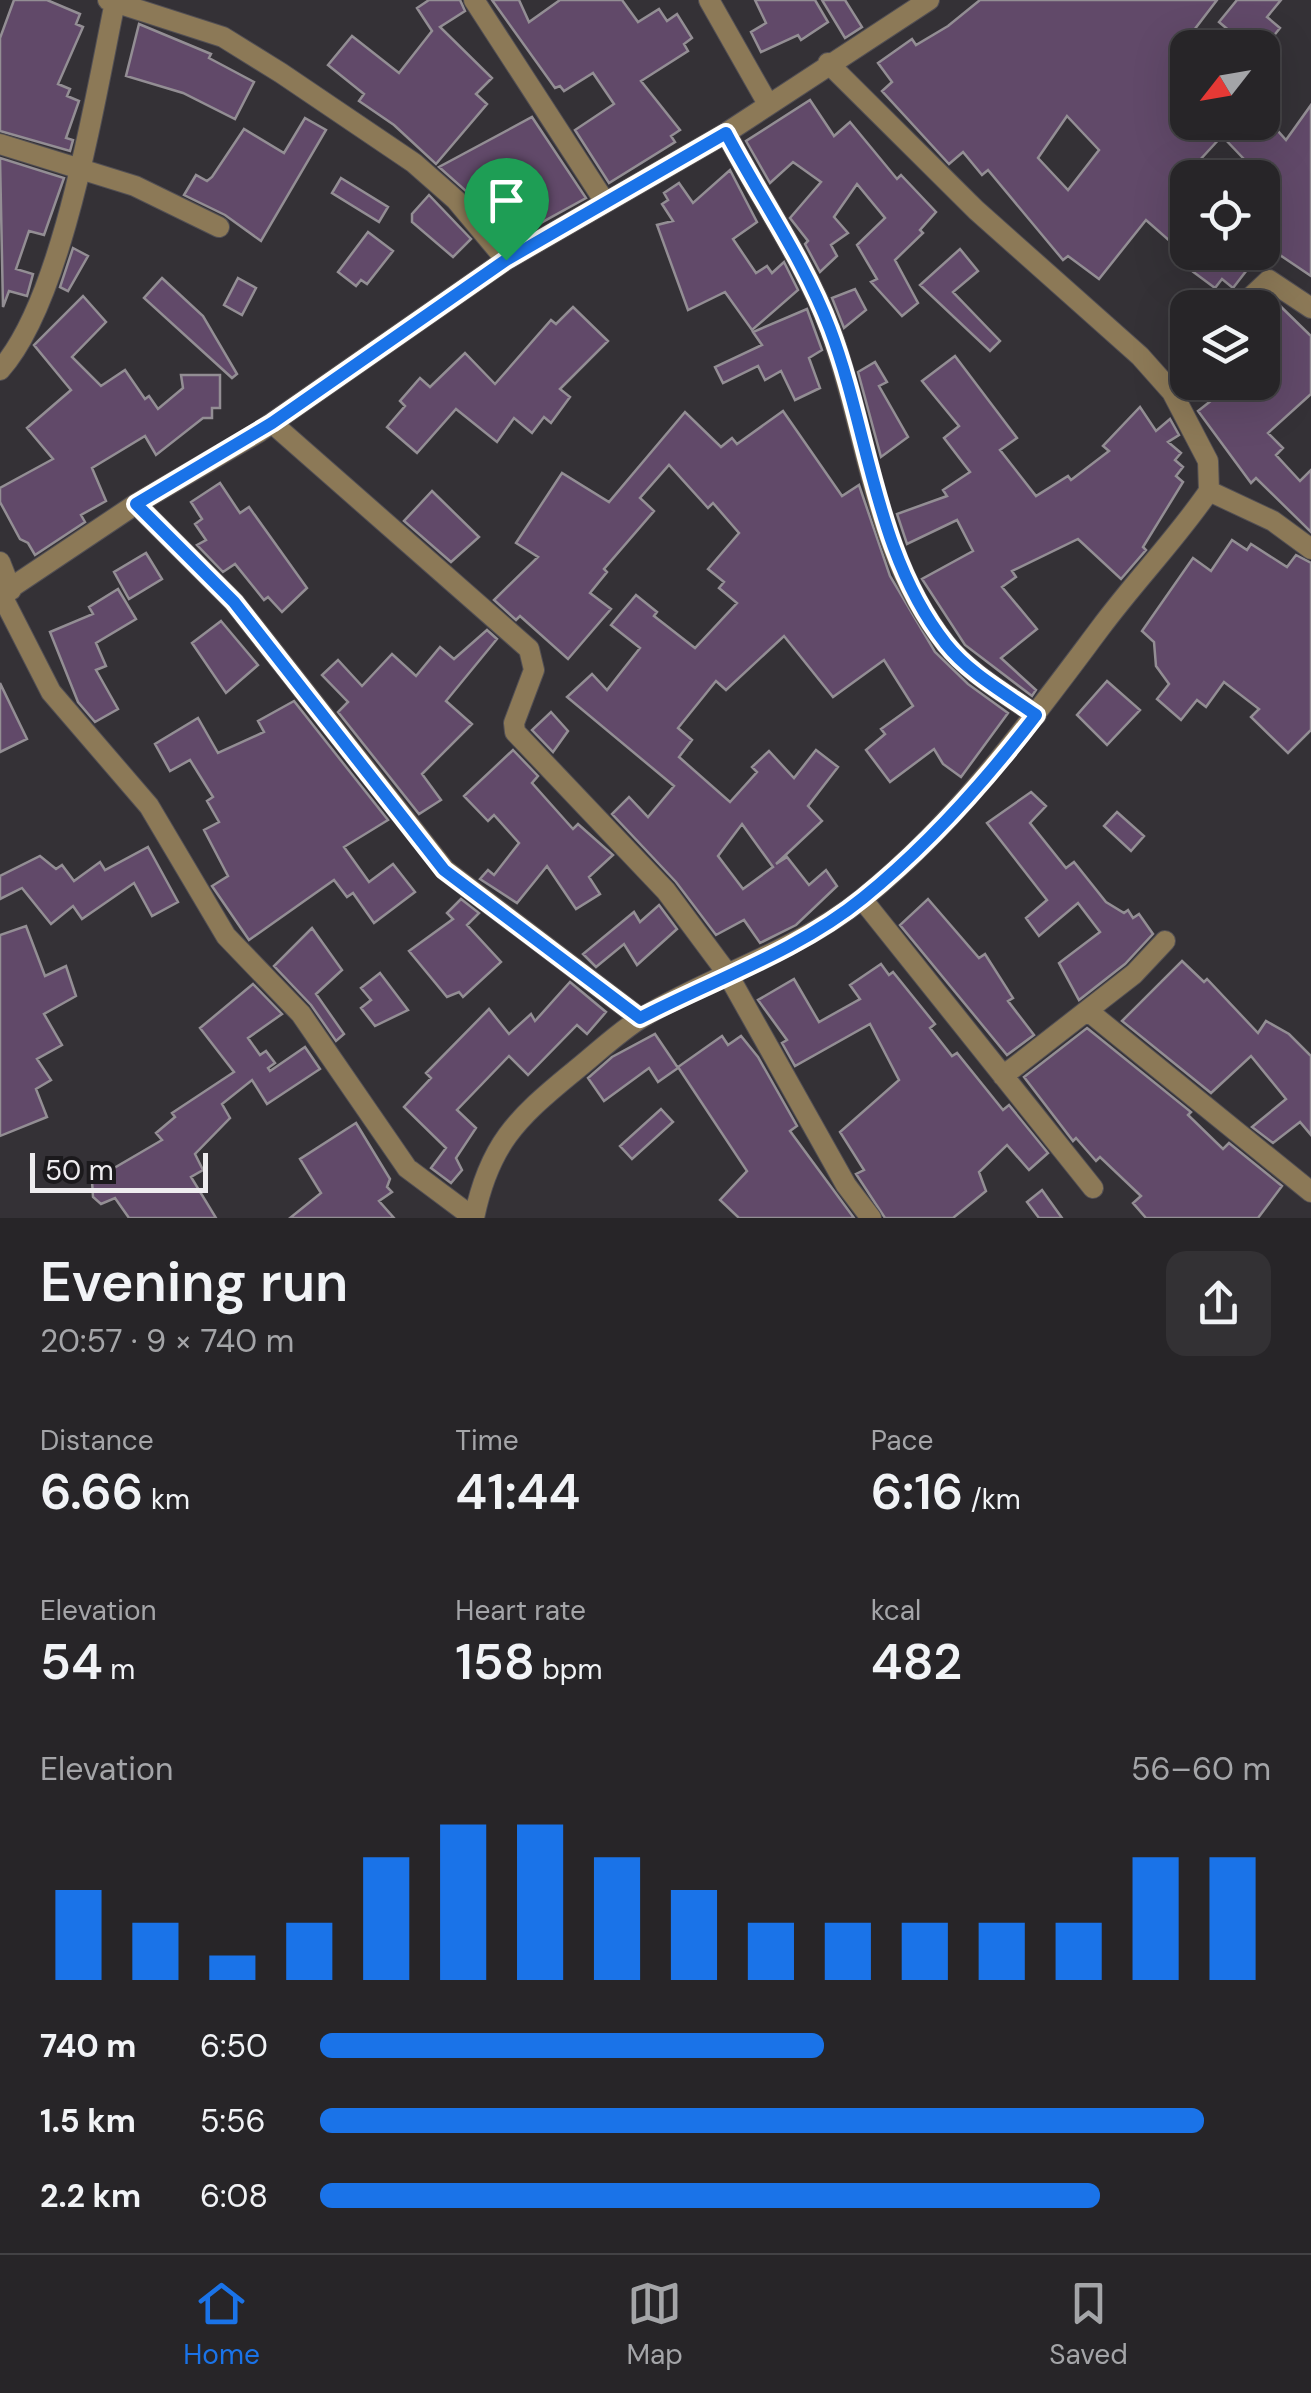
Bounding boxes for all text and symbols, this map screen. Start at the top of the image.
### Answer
north arrow [1170,30,1280,140]
map controls [1170,30,1280,400]
pin [464,158,549,261]
button: locate [1170,160,1280,270]
icon: arrive [479,173,534,228]
button: layers [1170,290,1280,400]
scale bar [30,1148,208,1192]
text: 50 m [45,1152,114,1189]
text: Evening run [40,1246,348,1318]
button: share [1166,1251,1271,1356]
text: 20:57 · 9 × 740 m [40,1320,294,1362]
text: Distance [40,1422,154,1459]
text: Time [455,1422,519,1459]
text: Pace [871,1422,933,1459]
text: 6.66 [40,1459,144,1525]
text: 41:44 [455,1459,580,1525]
text: 6:16 [871,1459,963,1525]
text: km [144,1481,190,1518]
text: /km [963,1481,1021,1518]
text: Elevation [40,1592,157,1629]
text: Heart rate [455,1592,586,1629]
text: kcal [871,1592,921,1629]
text: 54 [40,1629,103,1695]
text: 158 [455,1629,535,1695]
text: 482 [871,1629,962,1695]
text: m [103,1651,135,1688]
text: bpm [535,1651,602,1688]
text: Elevation [40,1748,173,1790]
text: 56–60 m [1131,1748,1271,1790]
text: 740 m [40,2025,136,2067]
text: 6:50 [200,2025,268,2067]
text: 1.5 km [40,2100,136,2142]
text: 5:56 [200,2100,266,2142]
text: 2.2 km [40,2175,141,2217]
text: 6:08 [200,2175,268,2217]
tab: Home [183,2276,260,2373]
tab: Map [626,2276,683,2373]
tab: Saved [1049,2276,1128,2373]

